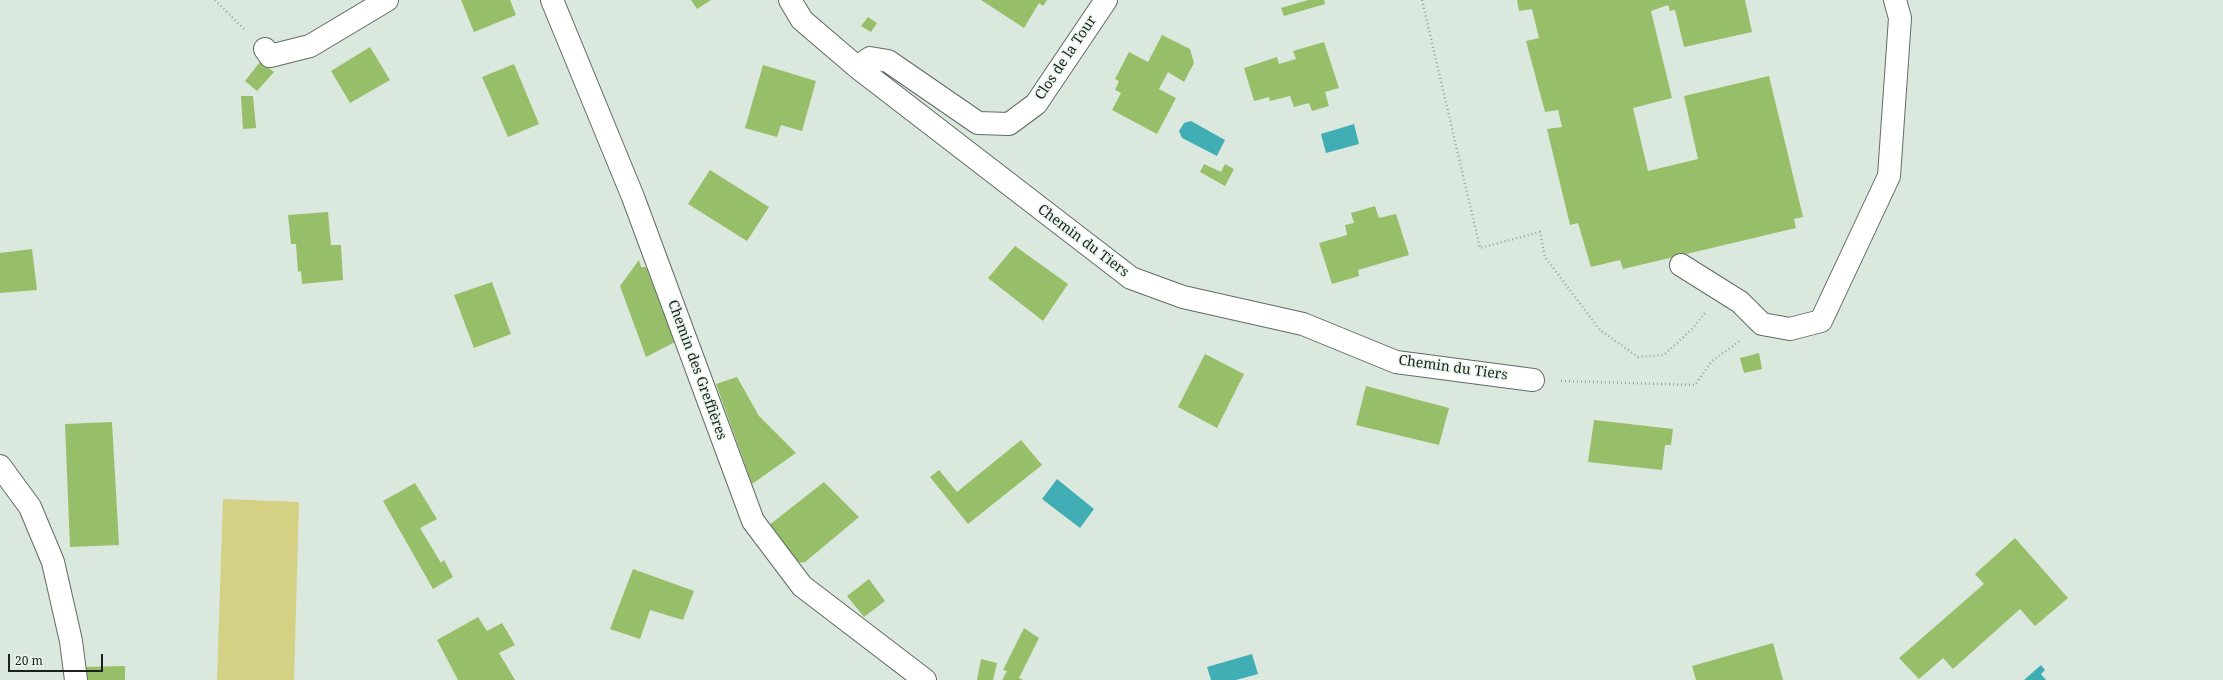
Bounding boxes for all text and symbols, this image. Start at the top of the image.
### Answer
street label: Clos de la Tour [1032,13,1100,103]
street label: Chemin du Tiers [1034,201,1132,281]
street label: Chemin des Greffières [664,298,730,442]
street label: Chemin du Tiers [1397,352,1509,384]
scale bar [10,646,105,672]
text: 20 m [15,652,43,669]

